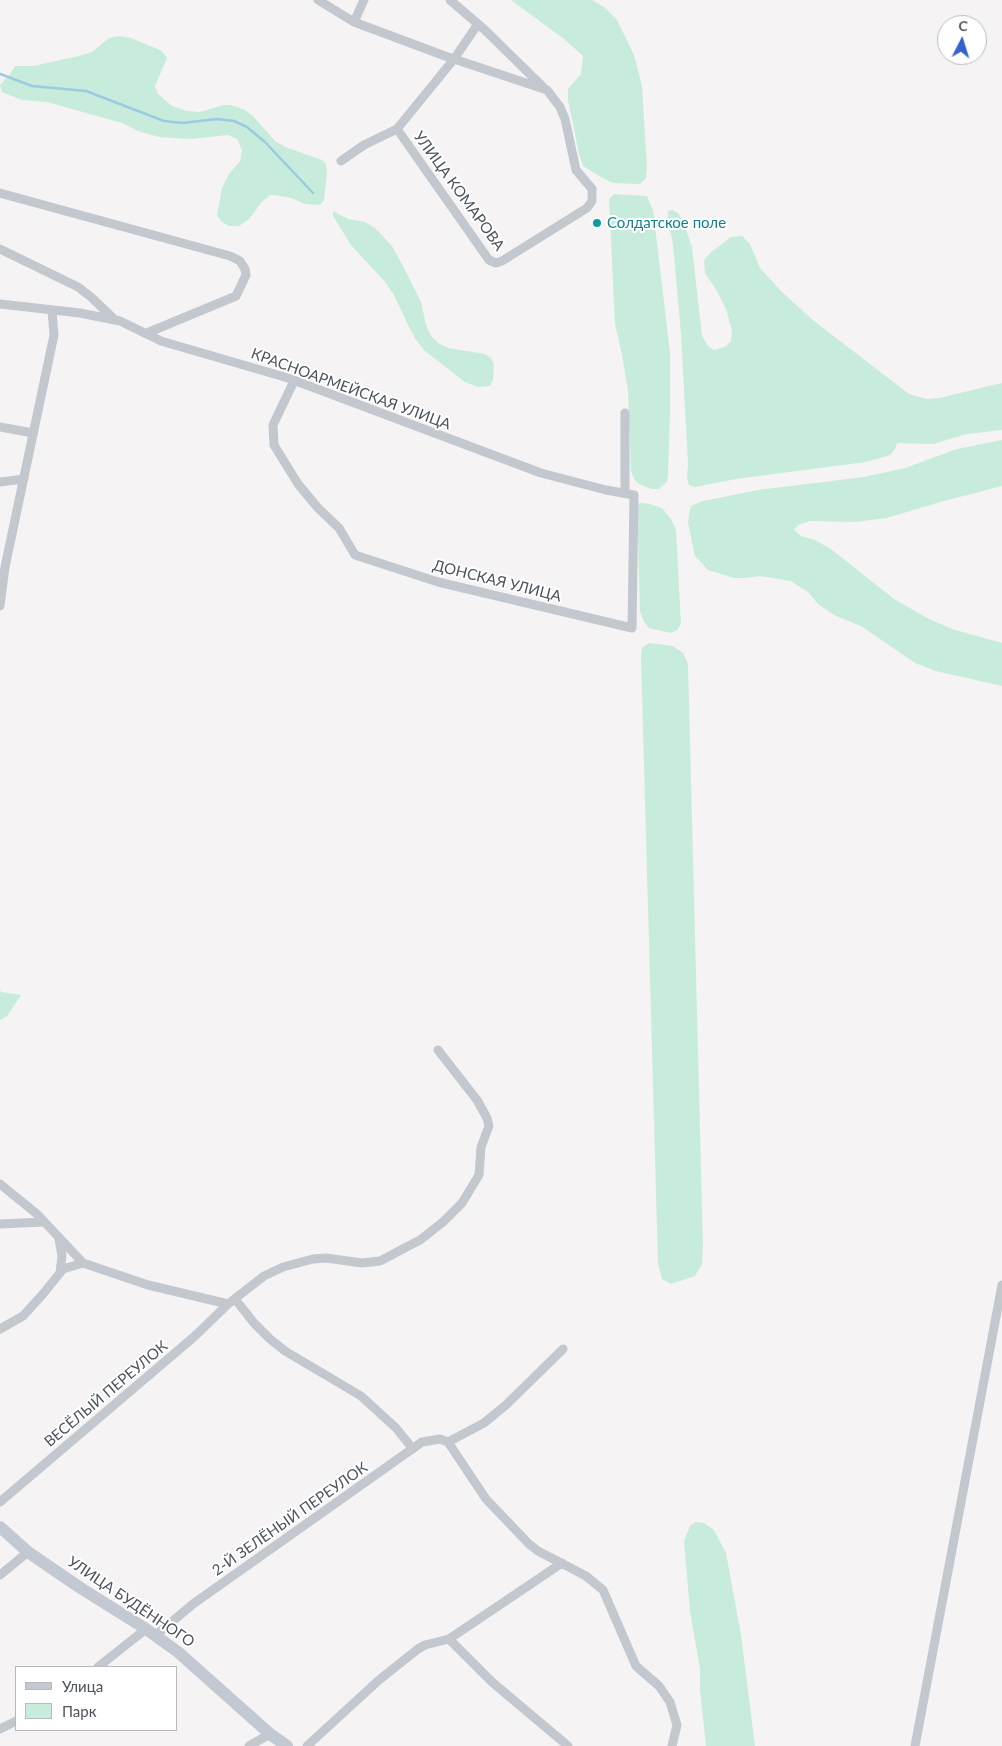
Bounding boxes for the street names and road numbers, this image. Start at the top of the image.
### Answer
street label: УЛИЦА КОМАРОВА [410,128,508,254]
street label: КРАСНОАРМЕЙСКАЯ УЛИЦА [249,344,453,434]
street label: ДОНСКАЯ УЛИЦА [431,556,563,606]
street label: ВЕСЁЛЫЙ ПЕРЕУЛОК [41,1337,171,1451]
street label: 2-Й ЗЕЛЁНЫЙ ПЕРЕУЛОК [209,1458,371,1580]
street label: УЛИЦА БУДЁННОГО [64,1553,198,1651]

